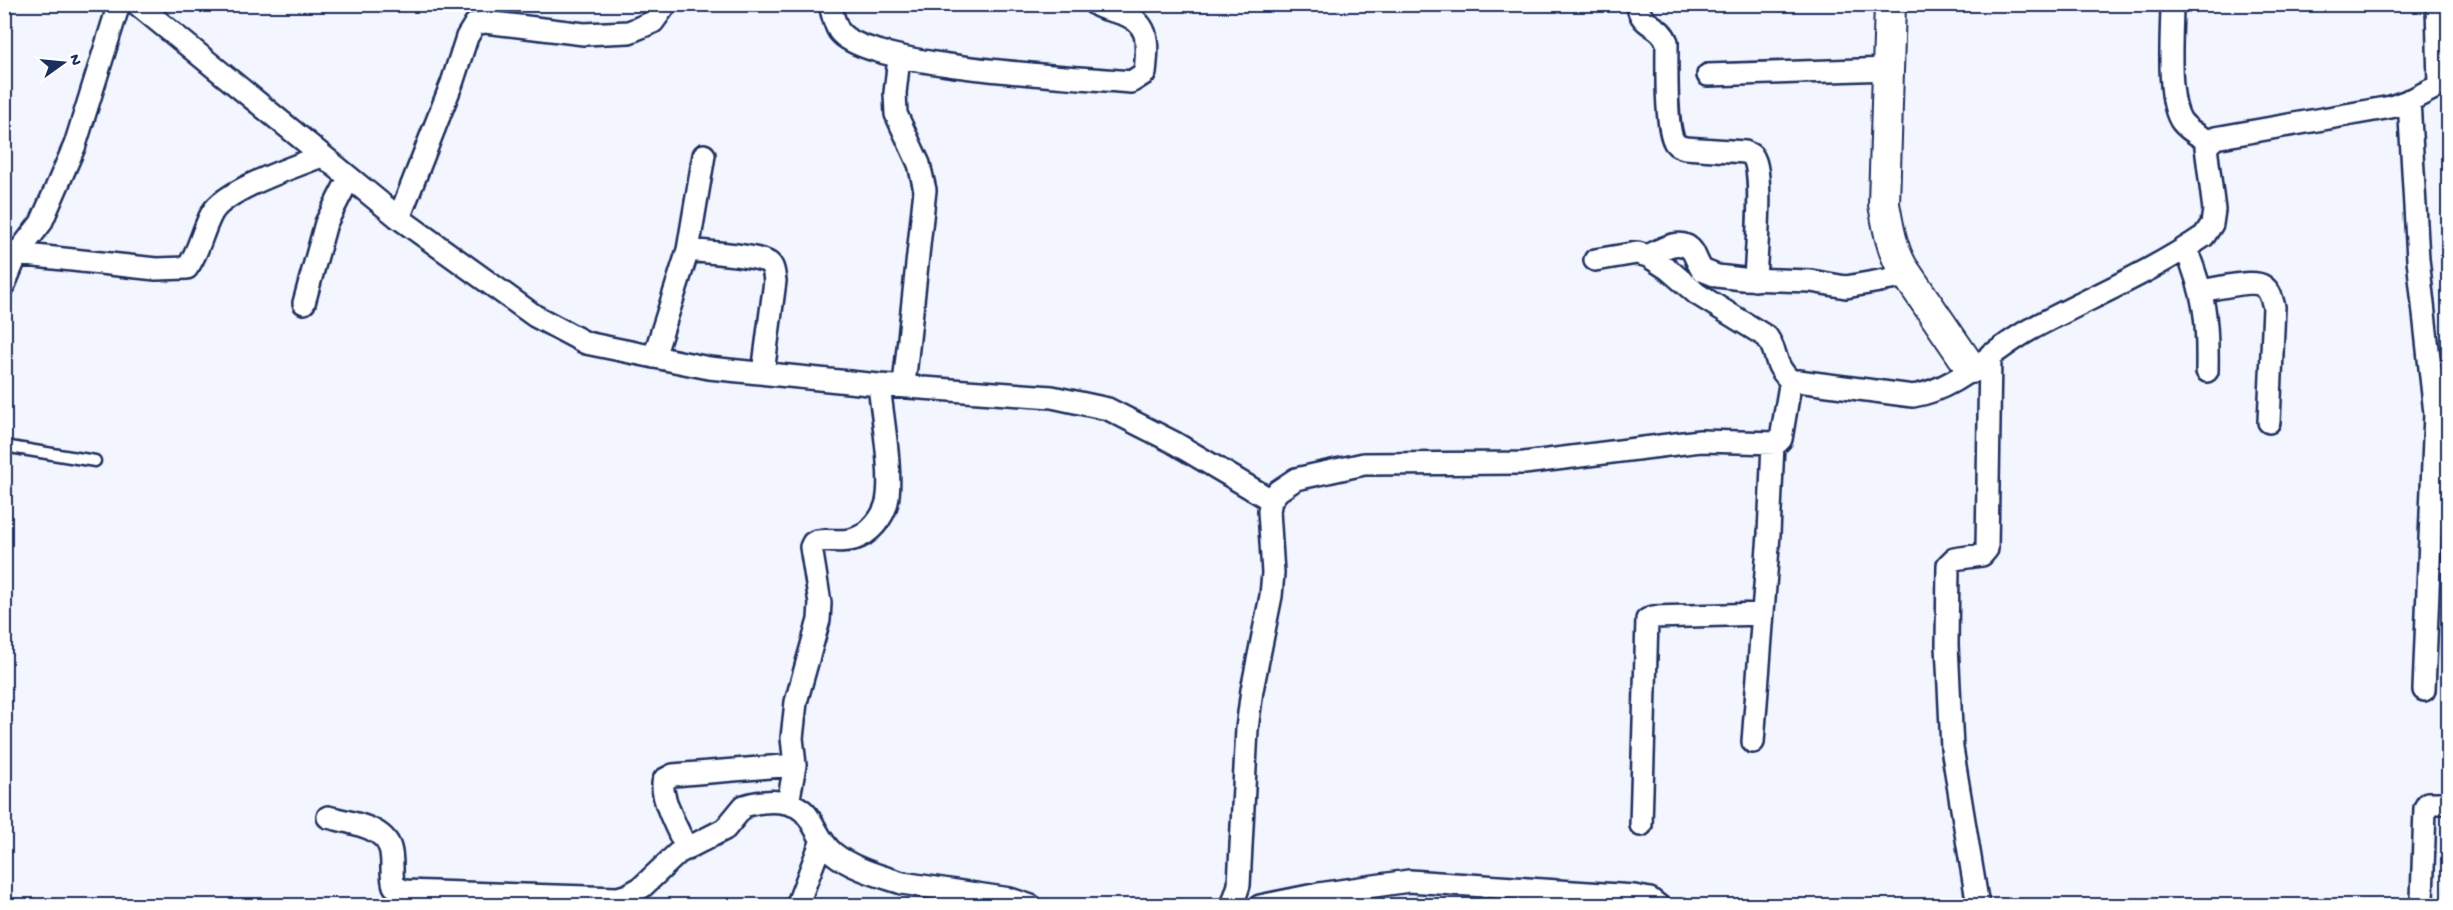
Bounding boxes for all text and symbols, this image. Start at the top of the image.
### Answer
north arrow [33,33,93,93]
text: N [64,53,85,68]

